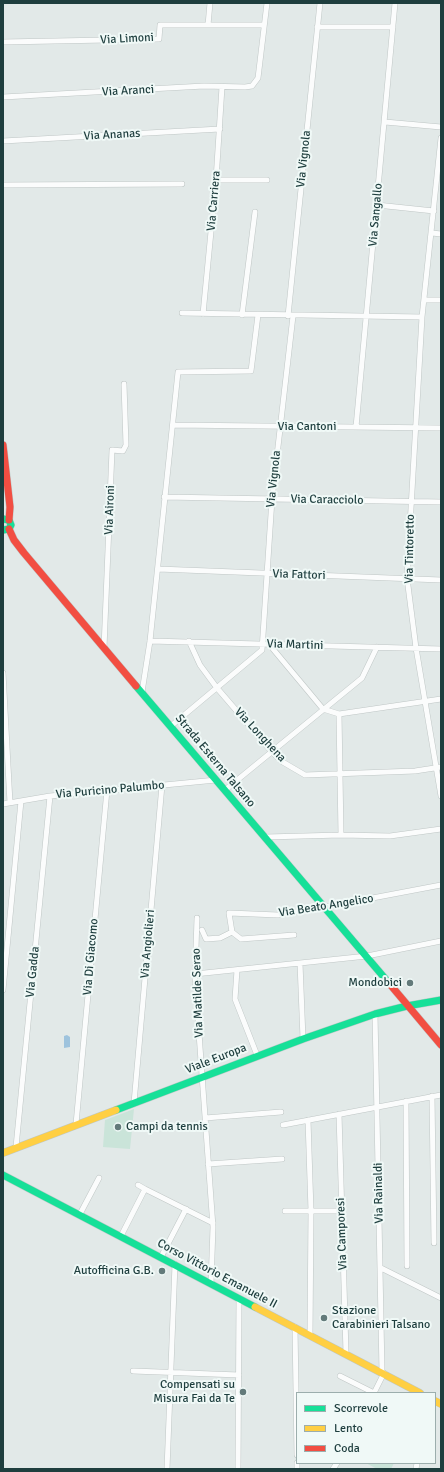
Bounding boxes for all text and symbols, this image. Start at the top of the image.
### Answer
street label: Via Limoni [100,30,154,48]
street label: Via Aranci [102,82,154,100]
street label: Via Ananas [83,126,141,144]
street label: Via Vignola [294,130,314,188]
street label: Via Carriera [204,170,224,232]
street label: Via Sangallo [366,183,386,247]
street label: Via Cantoni [278,420,336,434]
street label: Via Vignola [264,450,284,508]
street label: Via Aironi [102,485,118,535]
street label: Via Caracciolo [290,492,364,508]
street label: Via Tintoretto [402,514,418,584]
street label: Via Fattori [272,567,326,583]
street label: Via Martini [266,637,324,653]
street label: Via Longhena [231,705,289,765]
street label: Strada Esterna Talsano [172,712,258,810]
street label: Via Puricino Palumbo [55,778,165,802]
street label: Via Beato Angelico [278,891,374,921]
street label: Via Angiolieri [138,909,158,979]
street label: Via Di Giacomo [80,918,102,996]
street label: Via Gadda [23,946,43,998]
street label: Via Matilde Serao [189,948,207,1038]
place label: Mondobici [348,976,402,990]
marker: Mondobici [405,978,415,988]
street label: Viale Europa [183,1041,249,1077]
place label: Campi da tennis [126,1120,208,1134]
marker: Campi da tennis [113,1122,123,1132]
street label: Via Rainaldi [371,1162,387,1224]
street label: Via Camporesi [334,1197,350,1271]
street label: Corso Vittorio Emanuele II [154,1236,280,1312]
place label: Autofficina G.B. [74,1264,154,1278]
marker: Autofficina G.B. [157,1266,167,1276]
place label: Stazione Carabinieri Talsano [332,1304,430,1332]
marker: Stazione Carabinieri Talsano [319,1313,329,1323]
place label: Compensati su Misura Fai da Te [153,1378,235,1406]
marker: Compensati su Misura Fai da Te [238,1387,248,1397]
legend [296,1392,436,1464]
text: Scorrevole [334,1401,388,1416]
text: Lento [334,1421,363,1436]
text: Coda [334,1441,360,1456]

